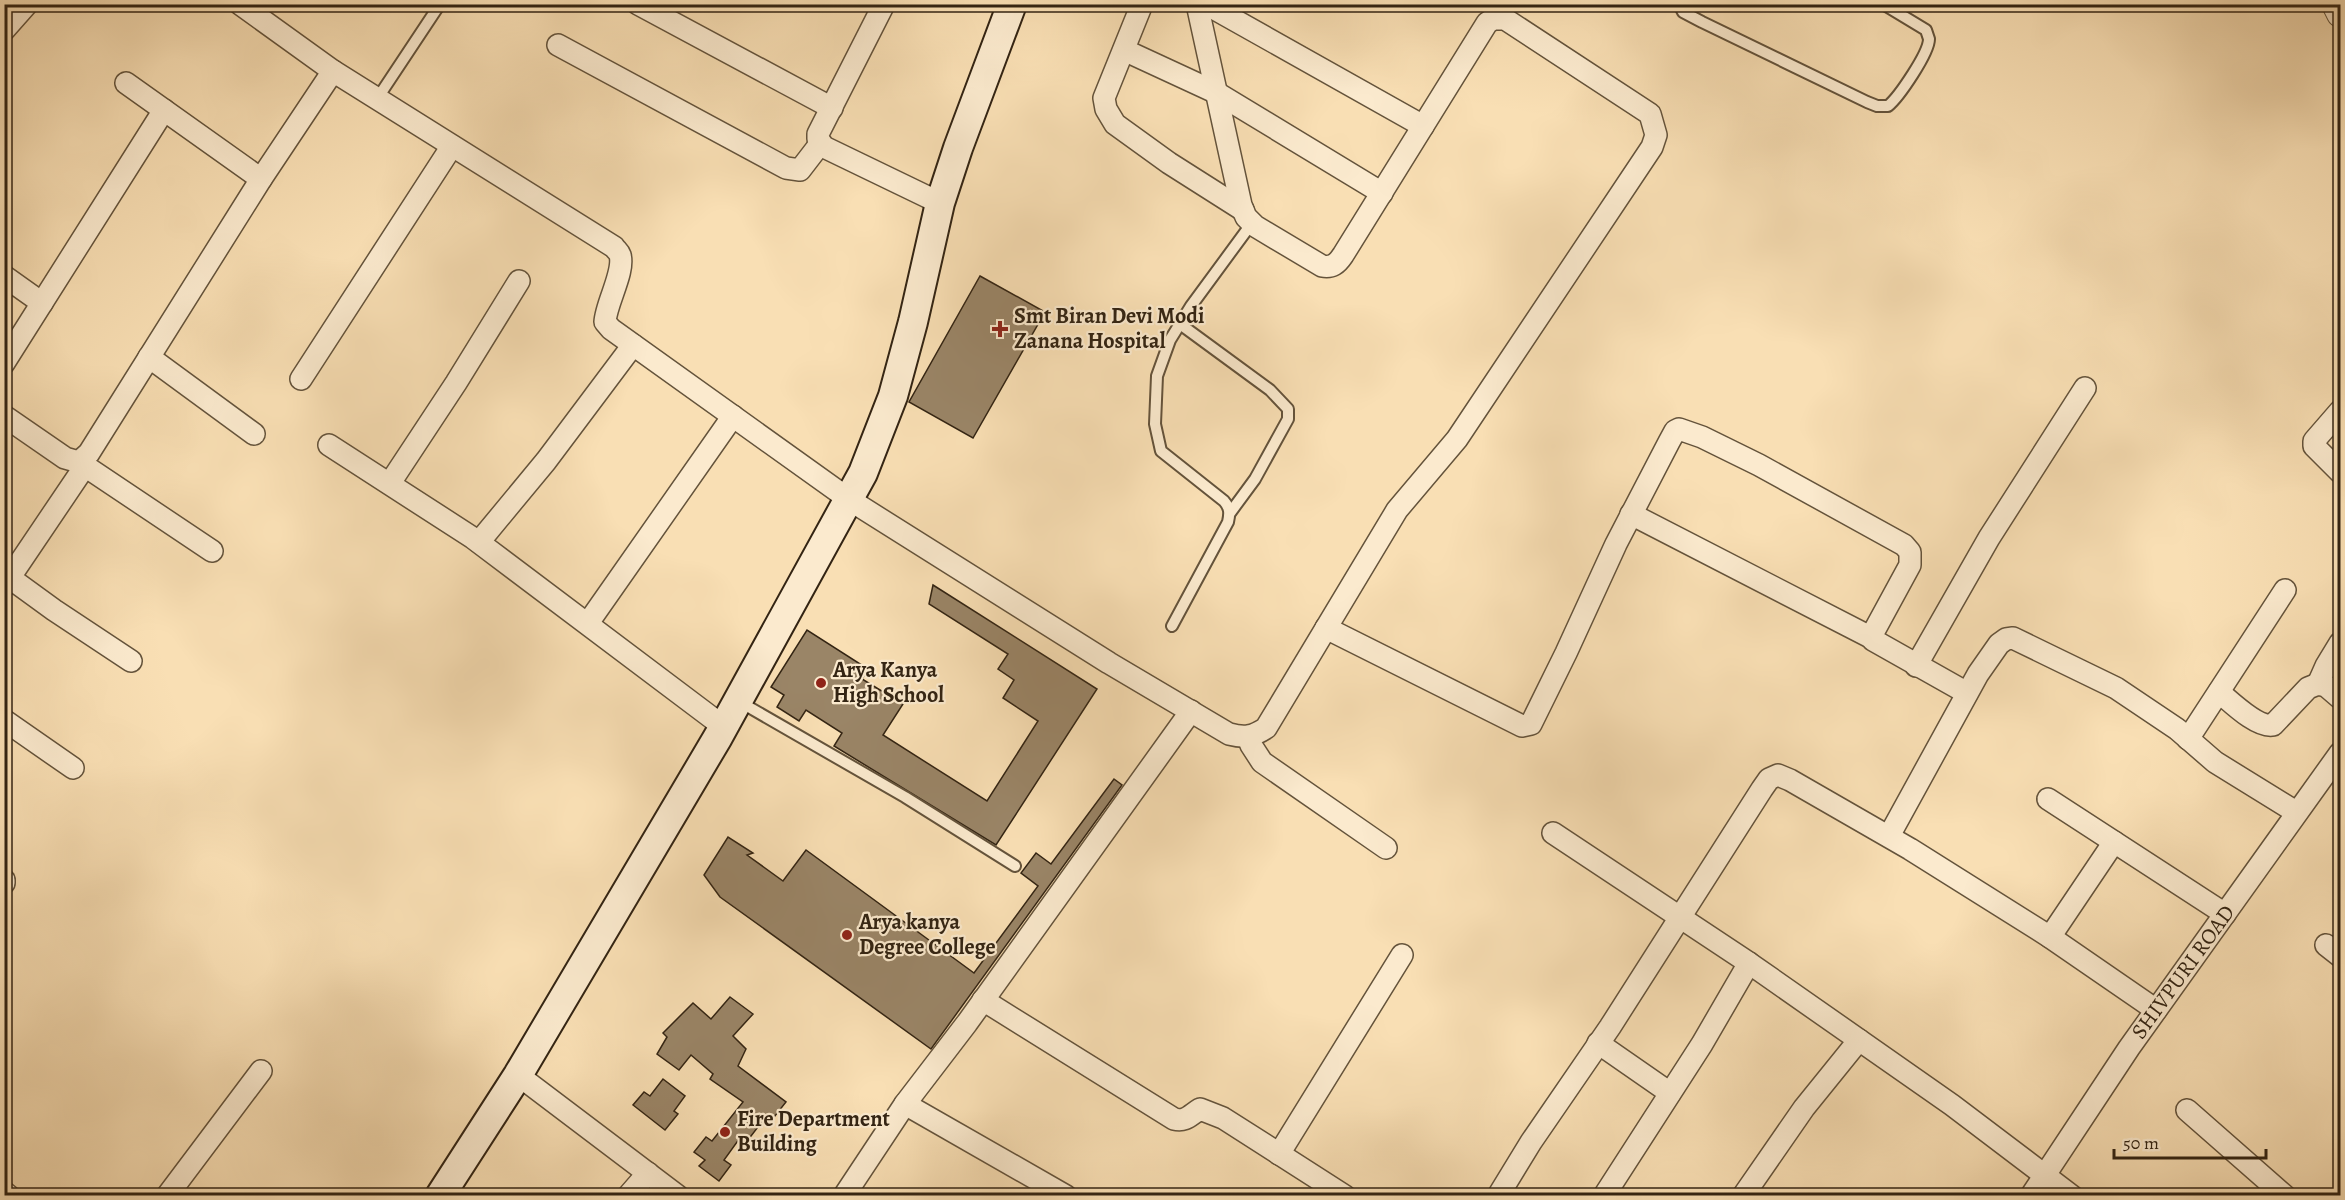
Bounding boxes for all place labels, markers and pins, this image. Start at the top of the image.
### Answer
place label: Smt Biran Devi Modi Zanana Hospital [1014,301,1205,356]
marker: Smt Biran Devi Modi Zanana Hospital [991,320,1009,338]
place label: Arya Kanya High School [832,655,944,710]
marker: Arya Kanya High School [814,676,828,690]
place label: Arya kanya Degree College [858,907,996,962]
marker: Arya kanya Degree College [840,928,854,942]
place label: Fire Department Building [737,1104,891,1159]
marker: Fire Department Building [718,1125,732,1139]

